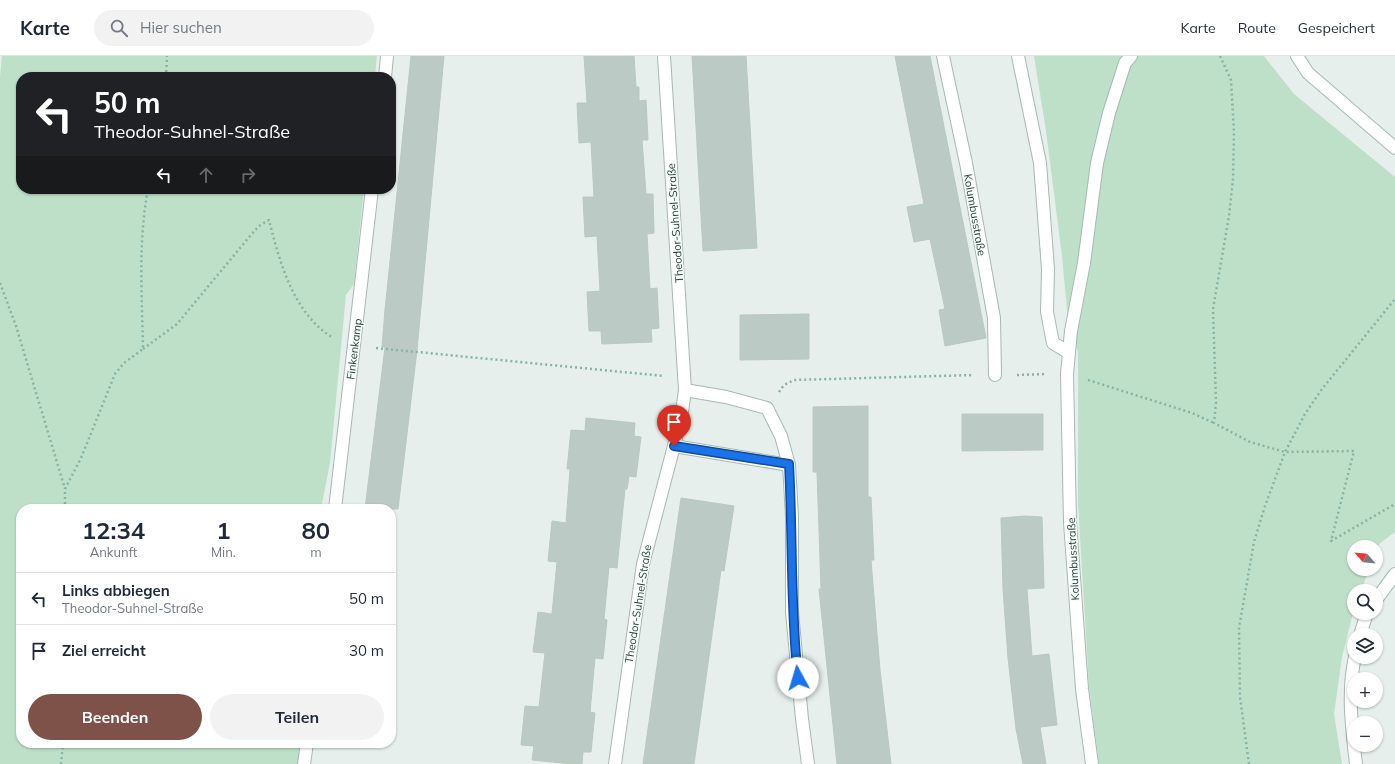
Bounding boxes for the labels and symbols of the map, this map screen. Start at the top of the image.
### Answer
street label: Theodor-Suhnel-Straße [664,163,686,283]
street label: Kolumbusstraße [961,173,989,257]
street label: Finkenkamp [343,317,365,380]
pin [657,405,691,446]
street label: Kolumbusstraße [1064,517,1082,601]
north arrow [1347,540,1383,576]
street label: Theodor-Suhnel-Straße [622,544,654,664]
position arrow [777,657,819,699]

